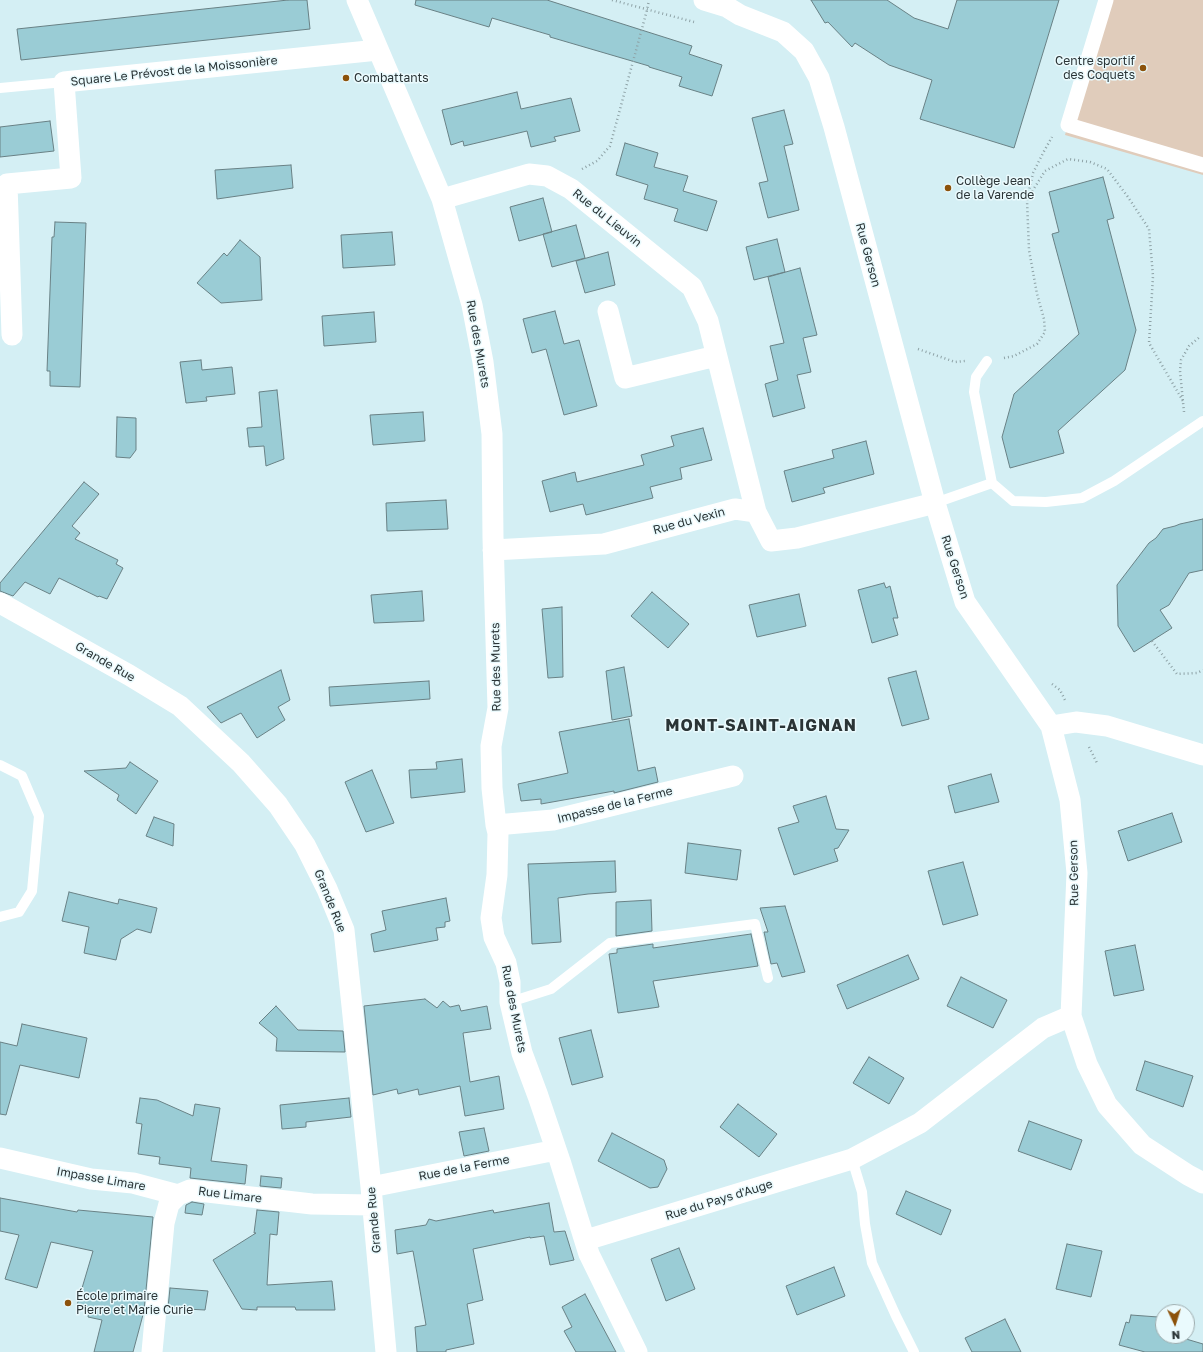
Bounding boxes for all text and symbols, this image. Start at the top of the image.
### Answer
street label: Square Le Prévost de la Moissonière [70,53,278,89]
place label: Centre sportif des Coquets [1055,54,1135,82]
marker: Centre sportif des Coquets [1138,63,1148,73]
place label: Combattants [354,71,429,85]
marker: Combattants [341,73,351,83]
place label: Collège Jean de la Varende [956,174,1034,202]
marker: Collège Jean de la Varende [943,183,953,193]
street label: Rue du Lieuvin [570,186,644,250]
street label: Rue Gerson [852,221,884,289]
street label: Rue des Murets [463,299,493,389]
street label: Rue du Vexin [651,504,727,538]
street label: Rue Gerson [938,533,972,601]
street label: Rue des Murets [488,622,504,712]
street label: Grande Rue [73,639,137,685]
district label: MONT-SAINT-AIGNAN [665,716,857,736]
street label: Impasse de la Ferme [556,784,674,826]
street label: Rue Gerson [1066,840,1082,906]
street label: Grande Rue [311,867,349,935]
street label: Rue des Murets [498,964,530,1054]
street label: Rue de la Ferme [417,1152,511,1184]
street label: Impasse Limare [55,1164,147,1194]
street label: Rue du Pays d'Auge [664,1177,774,1223]
street label: Rue Limare [197,1184,263,1206]
street label: Grande Rue [364,1186,384,1254]
place label: École primaire Pierre et Marie Curie [76,1289,193,1317]
marker: École primaire Pierre et Marie Curie [63,1298,73,1308]
north arrow [1155,1304,1195,1344]
text: N [1171,1329,1180,1342]

